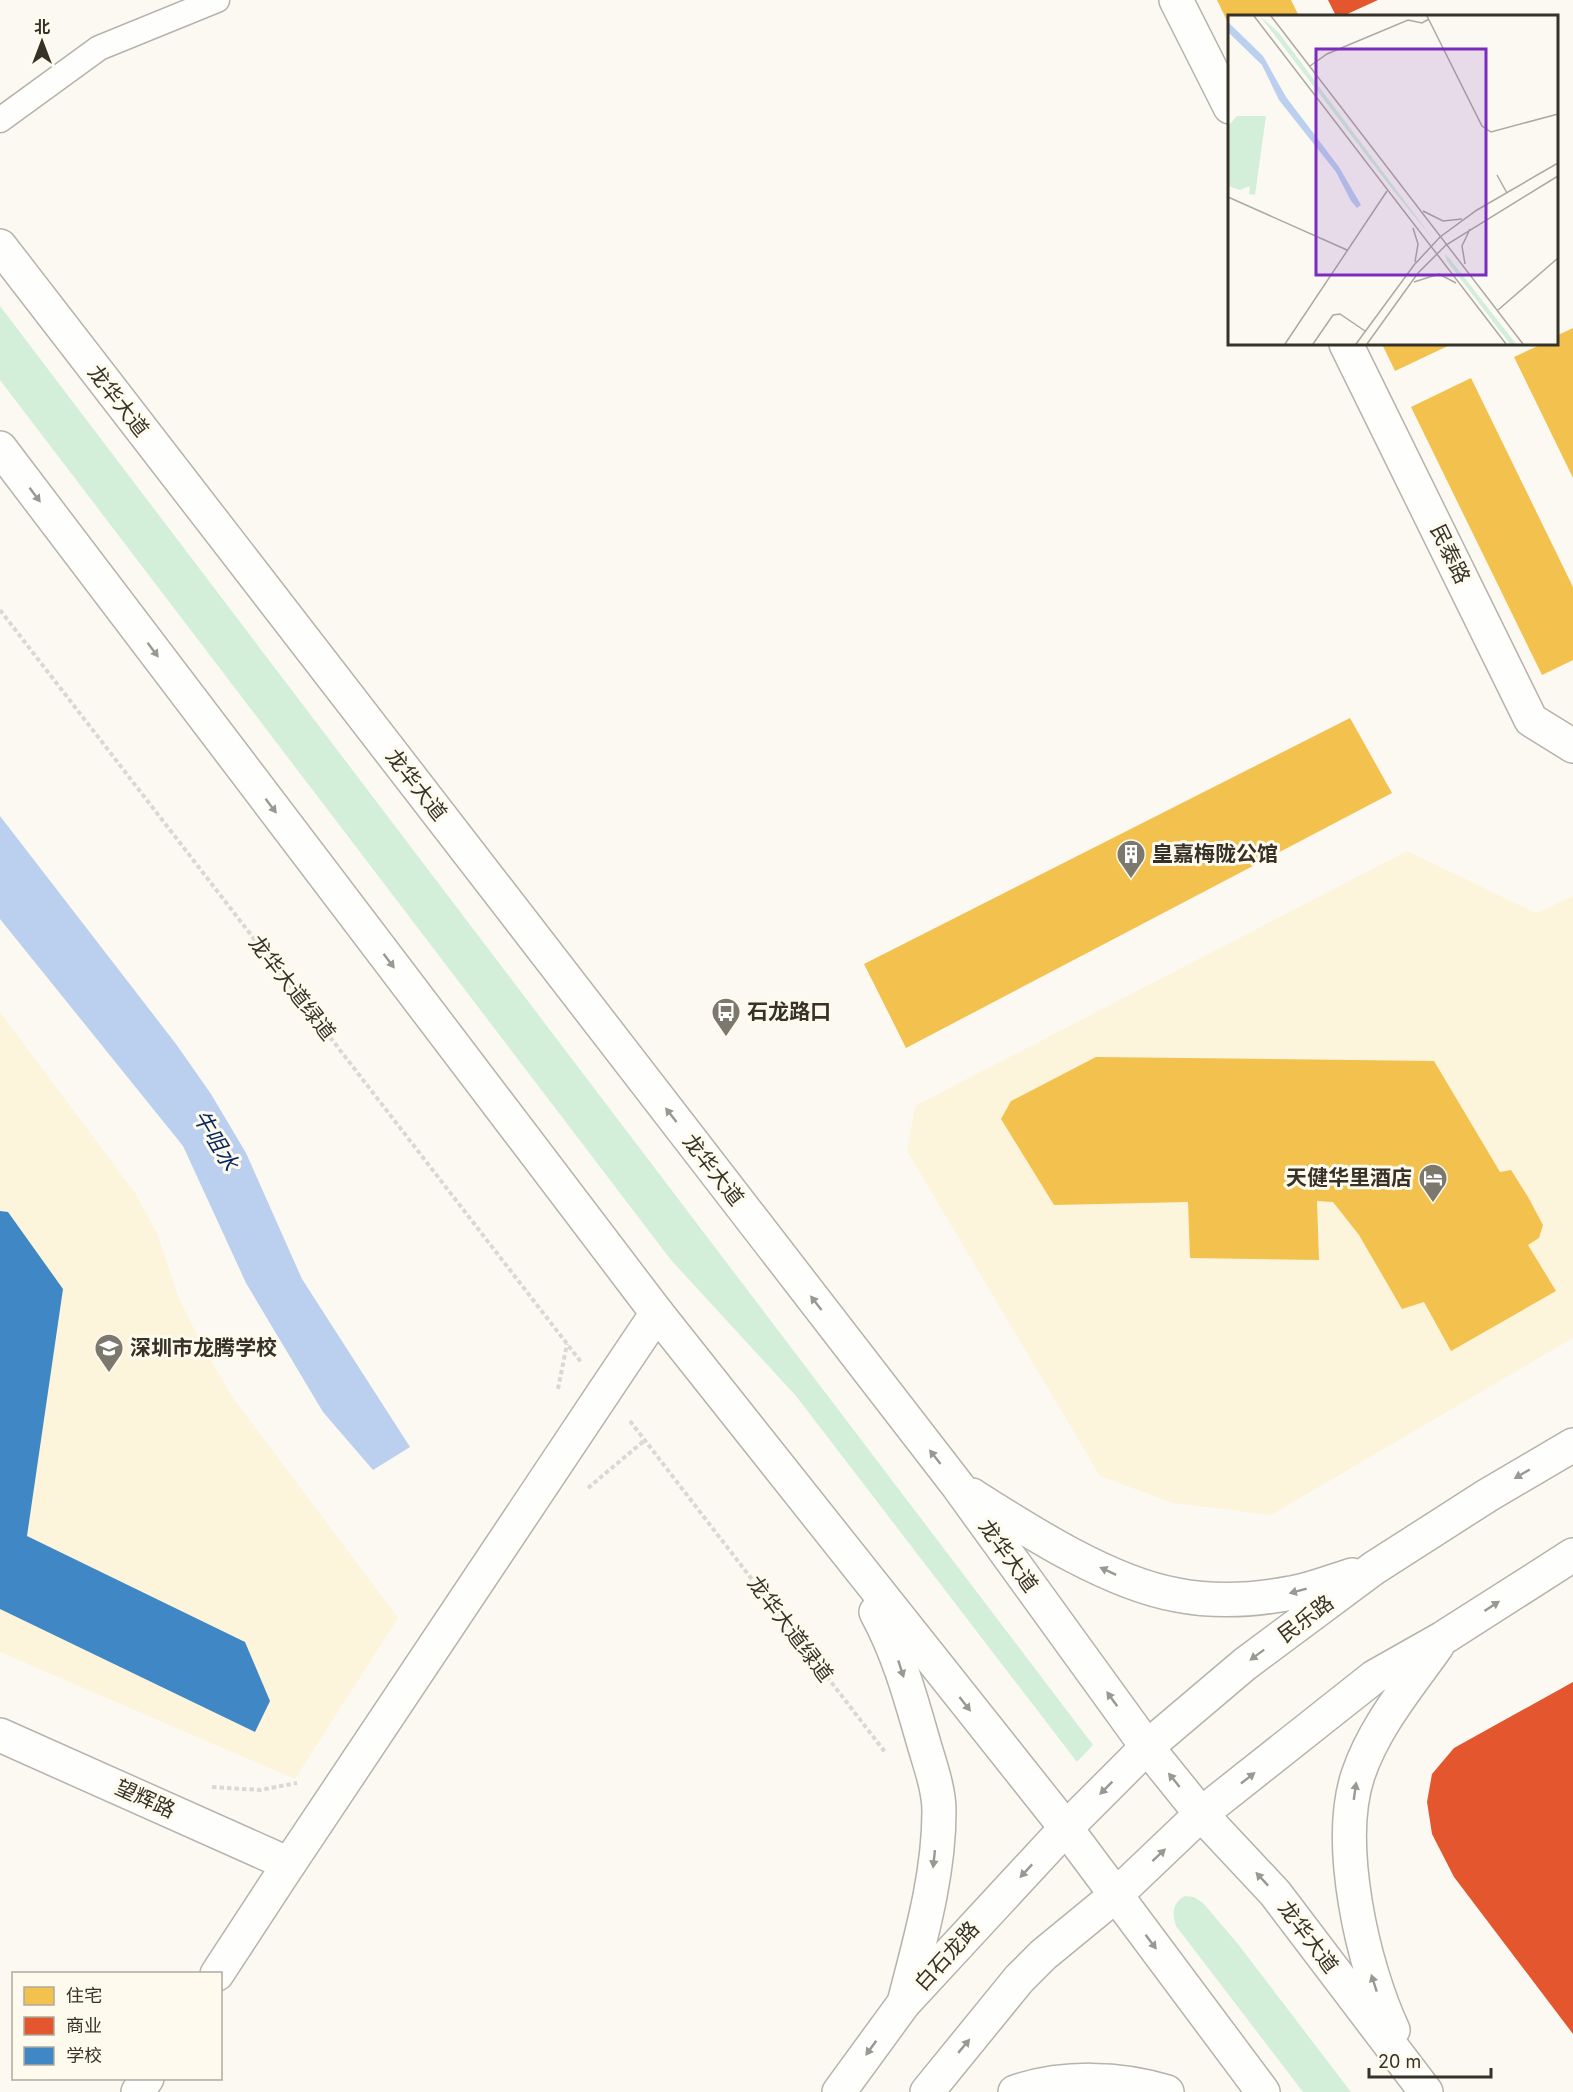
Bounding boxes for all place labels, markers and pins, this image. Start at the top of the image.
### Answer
building icon: 皇嘉梅陇公馆 [1115,838,1147,880]
place label: 皇嘉梅陇公馆 [1152,841,1278,866]
bus stop icon: 石龙路口 [710,996,742,1038]
place label: 石龙路口 [747,999,831,1024]
hotel icon: 天健华里酒店 [1417,1162,1449,1204]
place label: 天健华里酒店 [1286,1165,1412,1190]
school or university icon: 深圳市龙腾学校 [93,1332,125,1374]
place label: 深圳市龙腾学校 [130,1335,277,1360]

